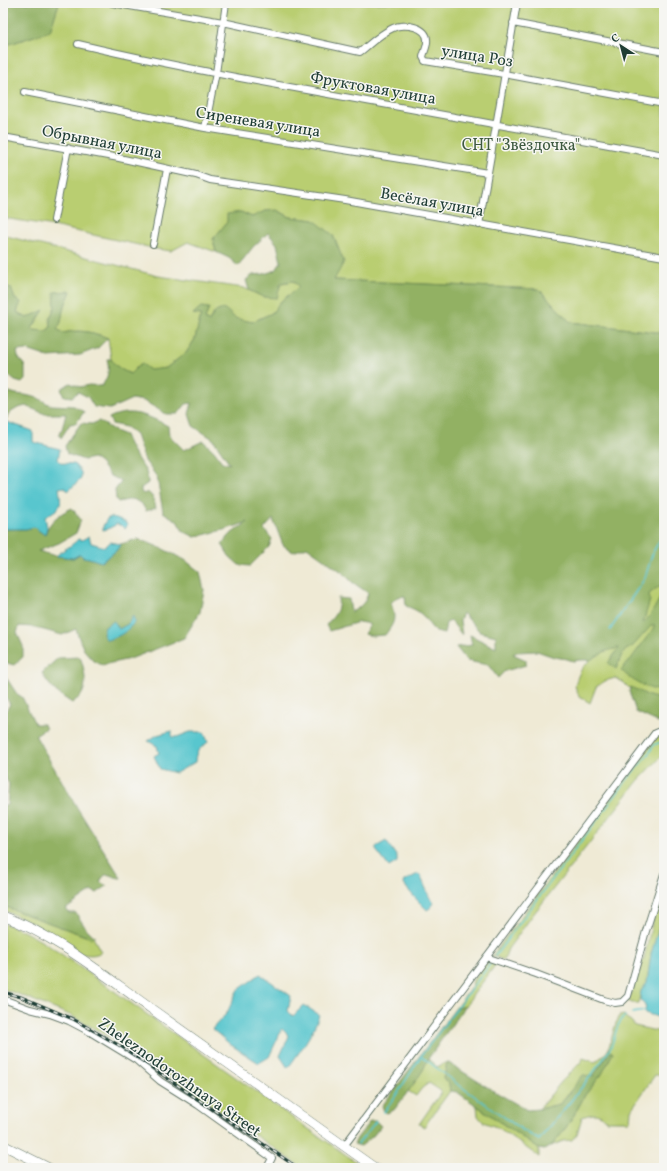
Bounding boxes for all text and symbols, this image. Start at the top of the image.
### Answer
north arrow [601,26,641,66]
text: С [609,31,623,47]
street label: улица Роз [440,40,514,74]
street label: Фруктовая улица [308,67,438,111]
street label: Сиреневая улица [194,102,322,144]
street label: Обрывная улица [40,121,164,165]
park label: СНТ "Звёздочка" [462,135,580,157]
street label: Весёлая улица [379,183,485,223]
street label: Zheleznodorozhnaya Street [93,1013,265,1143]

